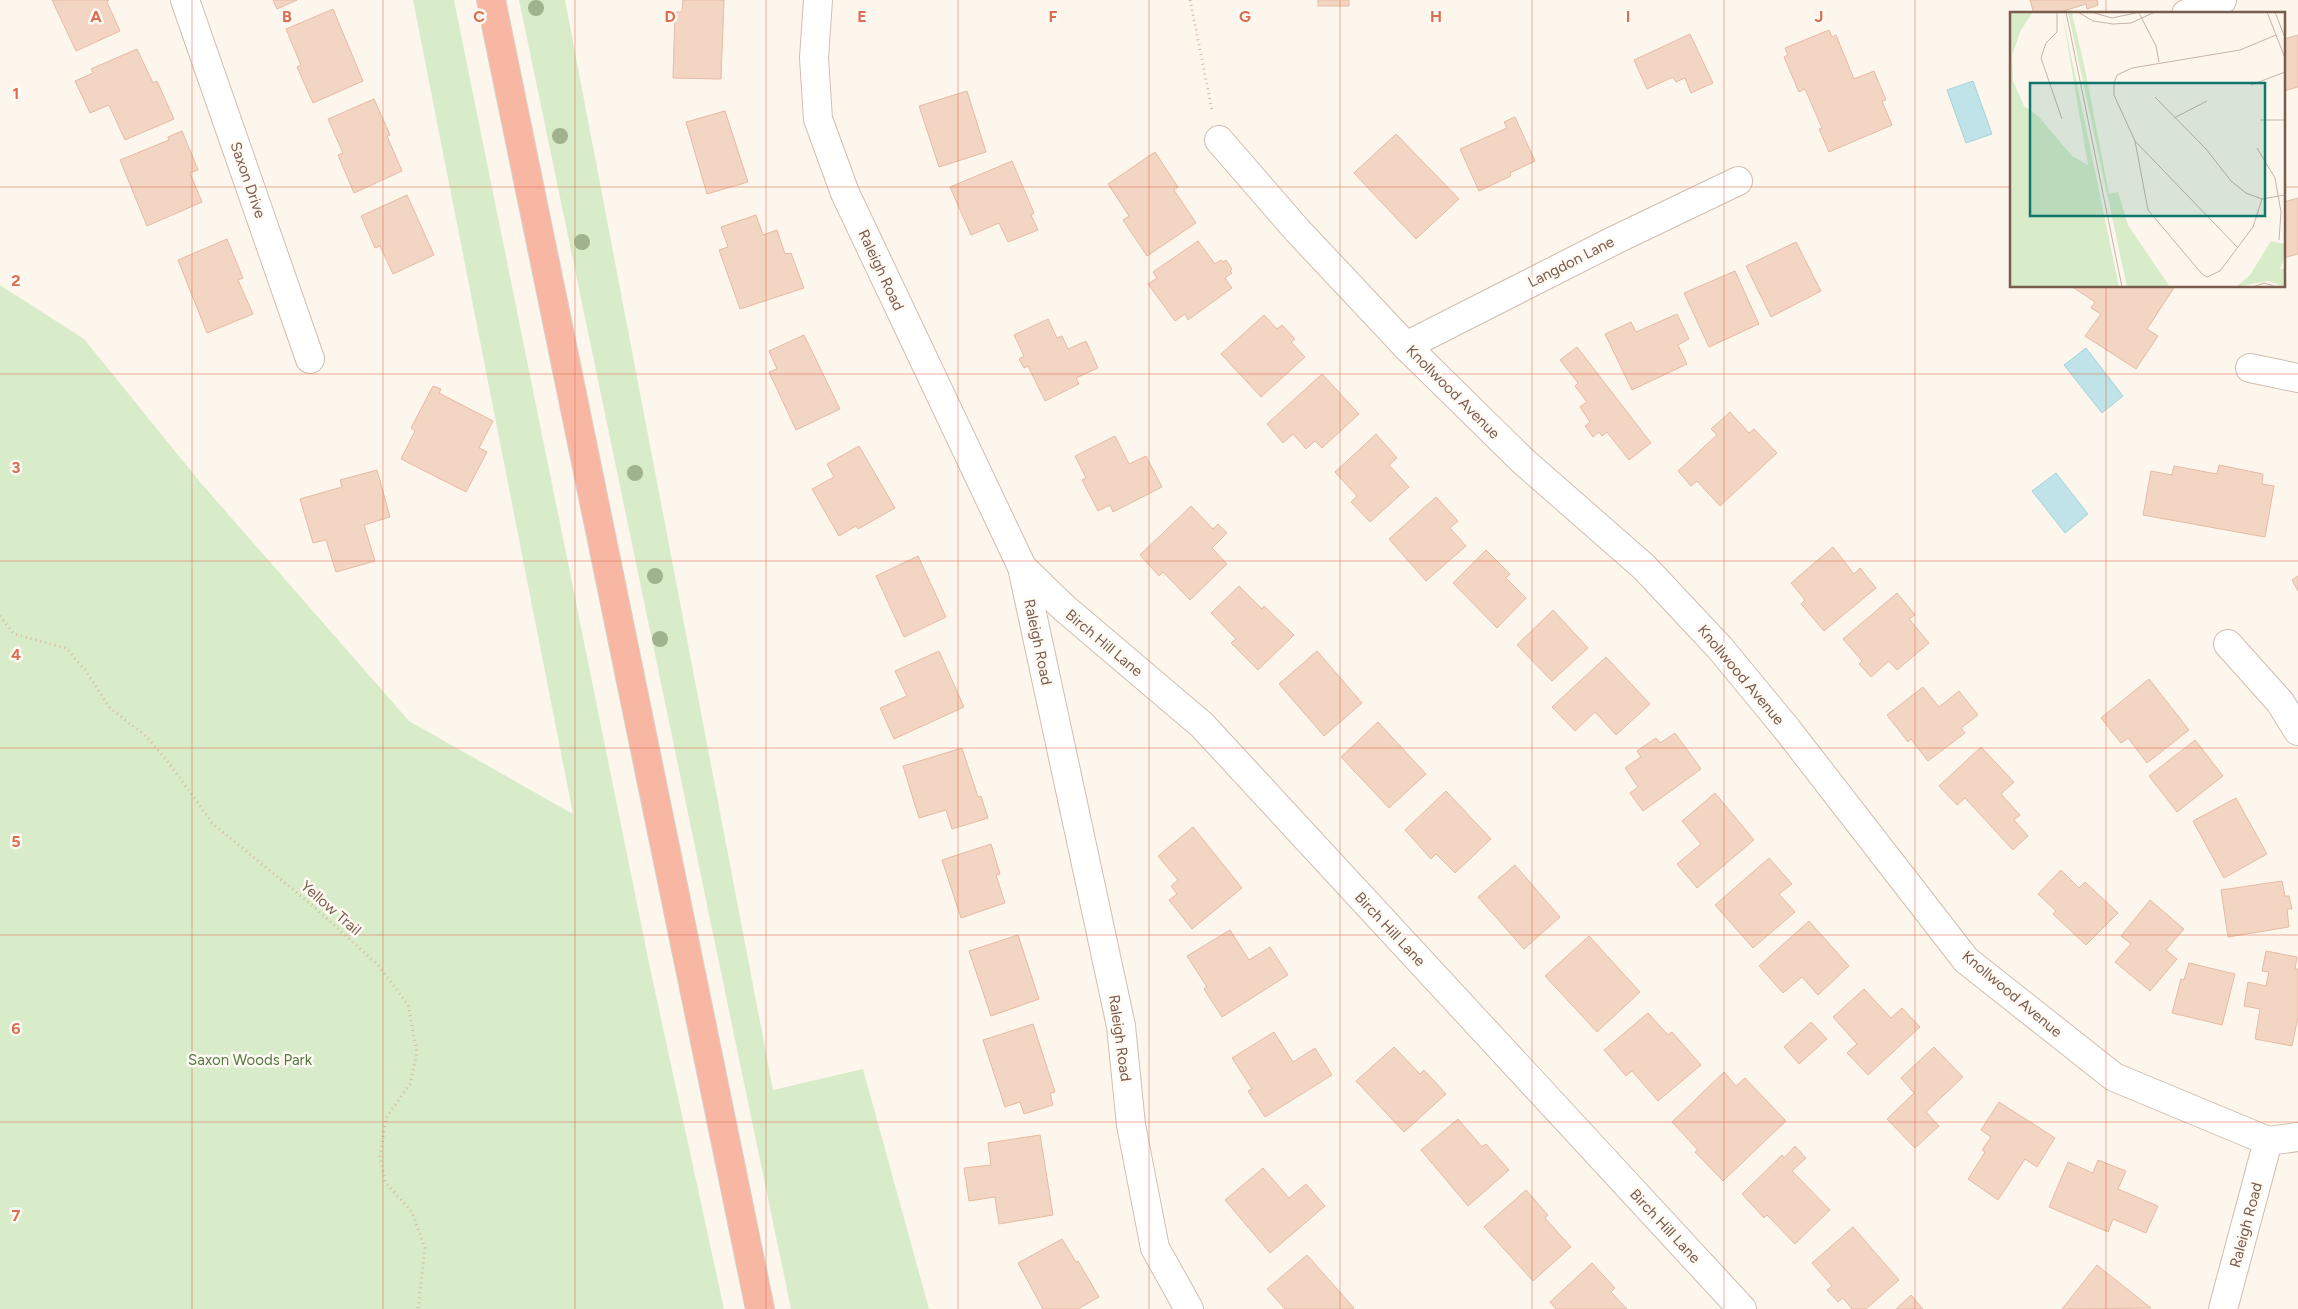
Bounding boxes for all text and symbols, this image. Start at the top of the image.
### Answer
text: A [90,7,102,26]
text: B [282,7,292,26]
text: C [473,7,485,26]
text: D [664,7,676,26]
text: E [857,7,867,26]
text: F [1049,7,1058,26]
text: G [1239,7,1251,26]
text: H [1430,7,1442,26]
text: I [1626,7,1630,26]
text: J [1815,7,1823,26]
inset map [2010,12,2286,288]
text: 1 [13,84,19,103]
street label: Saxon Drive [227,140,269,220]
street label: Raleigh Road [854,227,908,313]
street label: Langdon Lane [1525,233,1617,291]
text: 2 [11,271,21,290]
street label: Knollwood Avenue [1402,341,1504,443]
text: 3 [12,458,21,477]
street label: Raleigh Road [1020,597,1056,687]
street label: Birch Hill Lane [1062,606,1146,680]
street label: Knollwood Avenue [1694,621,1788,729]
text: 4 [11,645,21,664]
text: 5 [11,832,21,851]
street label: Yellow Trail [297,877,365,939]
street label: Birch Hill Lane [1351,888,1429,970]
street label: Knollwood Avenue [1958,947,2066,1041]
street label: Raleigh Road [1105,993,1135,1083]
text: 6 [11,1019,21,1038]
park label: Saxon Woods Park [188,1051,313,1069]
street label: Raleigh Road [2226,1180,2266,1270]
street label: Birch Hill Lane [1626,1185,1704,1267]
text: 7 [12,1206,21,1225]

